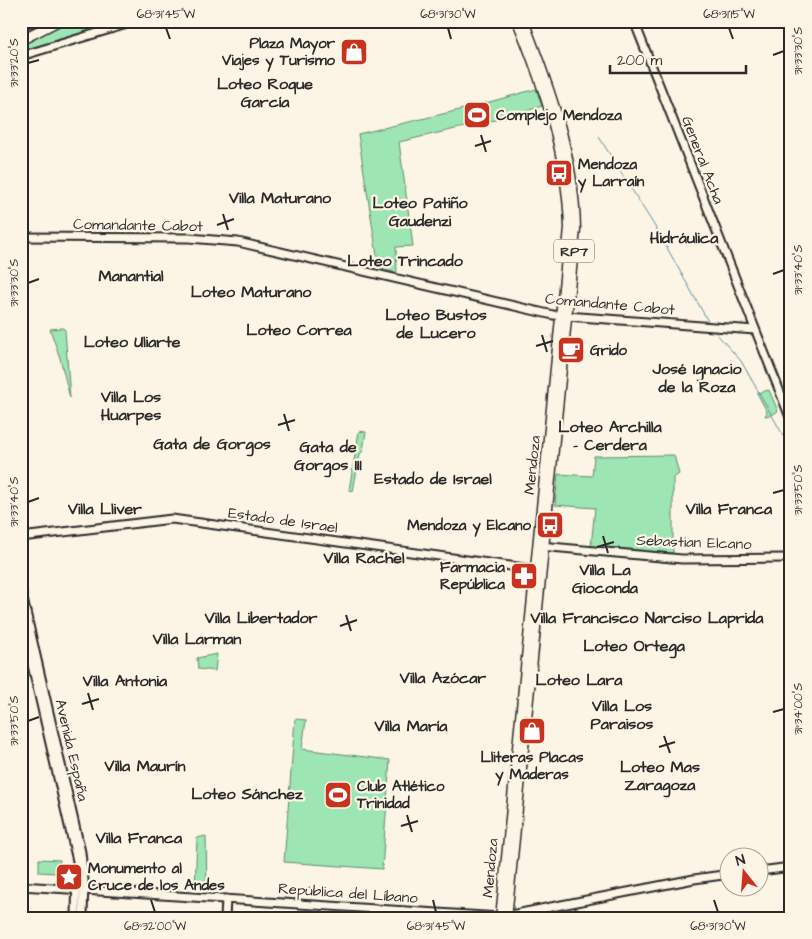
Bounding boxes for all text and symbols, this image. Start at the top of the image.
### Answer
text: 68°31'45"W [137,6,196,23]
text: 68°31'30"W [420,6,476,23]
text: 68°31'15"W [703,6,756,23]
text: 31°33'30"S [790,26,807,75]
place label: Plaza Mayor Viajes y Turismo [221,33,336,72]
shop icon: Plaza Mayor Viajes y Turismo [339,37,369,67]
text: 31°33'20"S [6,38,23,88]
scale bar [610,42,746,74]
text: 200 m [617,50,663,71]
district label: Loteo Roque García [217,73,313,113]
sports icon: Complejo Mendoza [462,100,492,130]
place label: Complejo Mendoza [496,105,622,126]
street label: General Acha [676,113,729,207]
place label: Mendoza y Larraín [578,154,645,193]
bus stop icon: Mendoza y Larraín [544,158,574,188]
district label: Villa Maturano [228,187,332,209]
district label: Loteo Patiño Gaudenzi [373,192,468,232]
street label: Comandante Cabot [73,214,203,237]
district label: Hidráulica [650,227,719,249]
road number: RP7 [554,240,594,262]
text: 31°33'40"S [790,244,807,295]
district label: Loteo Trincado [347,250,464,272]
text: 31°33'30"S [6,258,23,307]
district label: Manantial [98,265,164,287]
district label: Loteo Maturano [191,281,312,303]
street label: Comandante Cabot [544,288,676,321]
district label: Loteo Bustos de Lucero [385,304,487,344]
district label: Loteo Correa [246,319,353,341]
district label: Loteo Uliarte [84,331,181,353]
cafe icon: Grido [556,335,586,365]
place label: Grido [590,340,628,361]
district label: José Ignacio de la Roza [652,358,742,398]
district label: Villa Los Huarpes [100,386,161,426]
district label: Loteo Archilla - Cerdera [558,416,663,456]
district label: Gata de Gorgos [153,433,271,457]
street label: Mendoza [519,434,546,496]
district label: Gata de Gorgos III [294,436,362,478]
text: 31°33'50"S [790,464,807,516]
district label: Estado de Israel [374,468,492,490]
text: 31°33'40"S [6,476,23,527]
district label: Villa Lliver [67,498,142,520]
district label: Villa Franca [685,498,773,520]
street label: Estado de Israel [227,502,339,539]
bus stop icon: Mendoza y Elcano [535,510,565,540]
place label: Mendoza y Elcano [407,515,532,537]
street label: Sebastian Elcano [636,530,752,555]
district label: Villa Rachel [323,547,405,569]
place label: Farmacia República [440,557,505,595]
district label: Villa La Gioconda [572,559,639,599]
pharmacy icon: Farmacia República [509,561,539,591]
district label: Villa Libertador [204,607,317,629]
district label: Villa Francisco Narciso Laprida [530,607,764,629]
district label: Villa Larman [152,628,241,650]
district label: Loteo Ortega [583,635,686,659]
district label: Villa Azócar [399,667,486,689]
district label: Loteo Lara [536,669,623,691]
district label: Villa Antonia [82,670,168,692]
text: 31°34'00"S [790,683,807,735]
text: 31°33'50"S [6,695,23,747]
district label: Villa Los Paraisos [591,695,653,735]
street label: Avenida España [50,697,94,804]
district label: Villa María [374,715,448,737]
shop icon: Lliteras Placas y Maderas [517,716,547,746]
place label: Lliteras Placas y Maderas [481,747,584,786]
district label: Villa Maurín [104,755,185,777]
district label: Loteo Mas Zaragoza [620,756,700,798]
place label: Club Atlético Trinidad [356,776,445,814]
sports icon: Club Atlético Trinidad [323,780,353,810]
district label: Loteo Sánchez [191,783,304,805]
district label: Villa Franca [95,827,183,849]
street label: Mendoza [477,837,504,898]
north arrow [720,846,770,896]
text: N [733,850,748,871]
place label: Monumento al Cruce de los Andes [88,858,225,896]
place icon: Monumento al Cruce de los Andes [54,862,84,892]
street label: República del Líbano [278,878,419,909]
text: 68°32'00"W [124,918,187,935]
text: 68°31'45"W [407,918,466,935]
text: 68°31'30"W [690,918,746,935]

